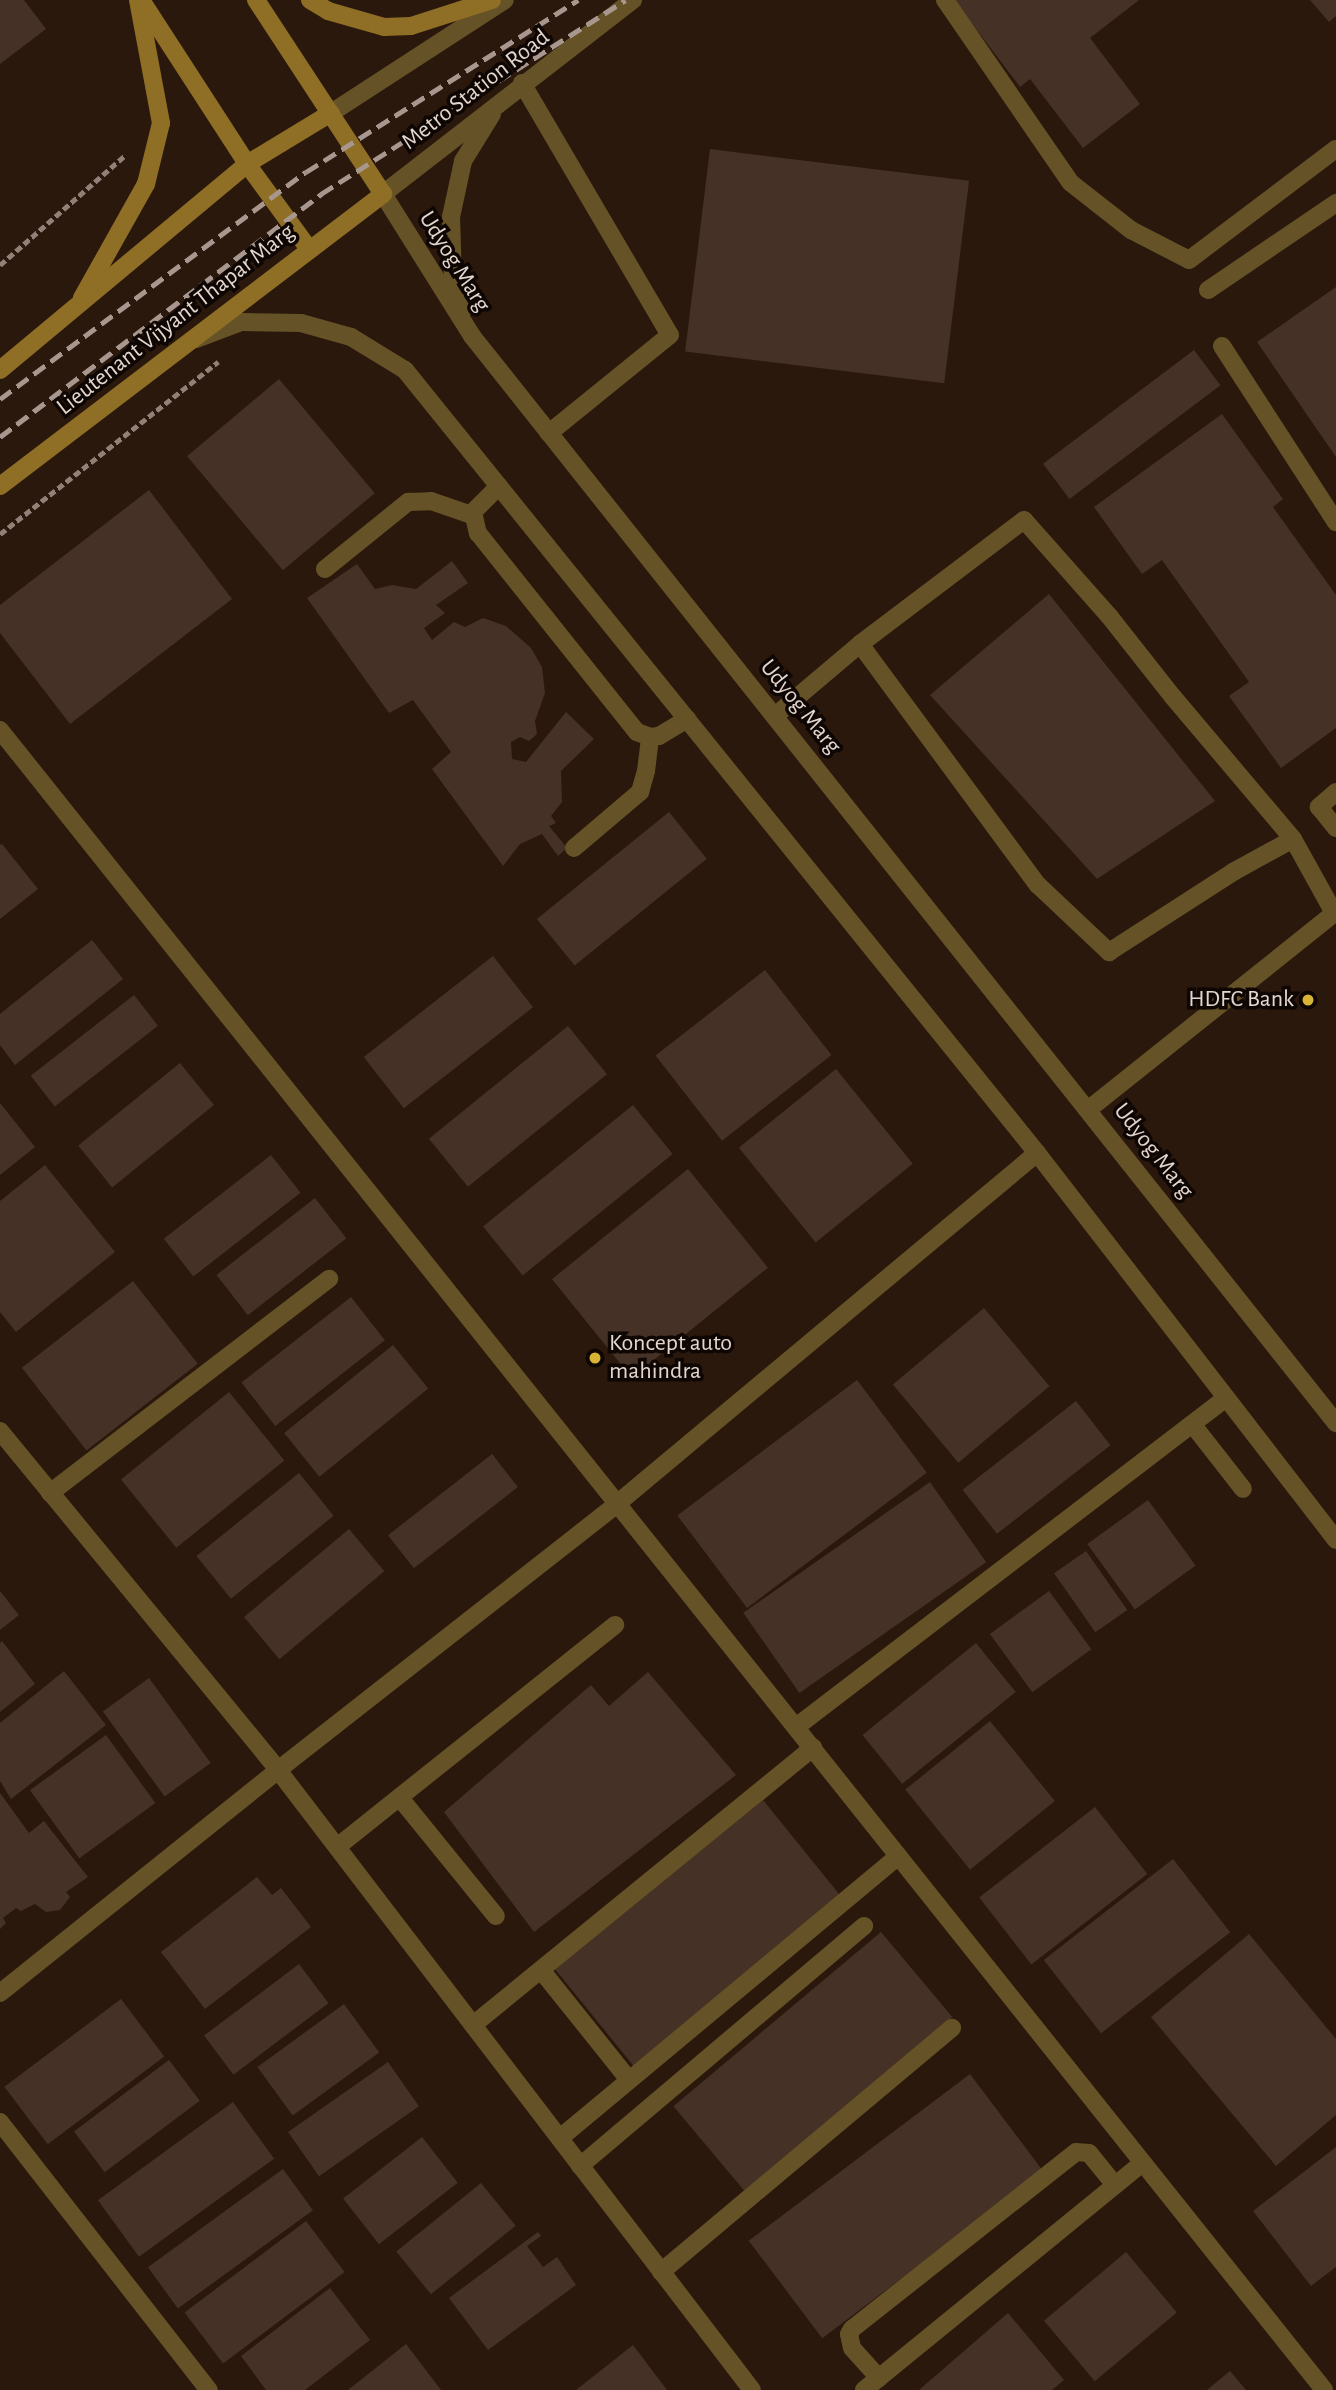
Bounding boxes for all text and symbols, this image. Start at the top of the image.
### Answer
street label: Metro Station Road [396,23,556,157]
street label: Udyog Marg [412,206,496,318]
street label: Lieutenant Vijyant Thapar Marg [51,218,301,422]
street label: Udyog Marg [753,654,847,760]
place label: HDFC Bank [1188,986,1294,1014]
marker: HDFC Bank [1300,992,1316,1008]
street label: Udyog Marg [1107,1098,1199,1204]
place label: Koncept auto mahindra [609,1330,732,1386]
marker: Koncept auto mahindra [587,1350,603,1366]

